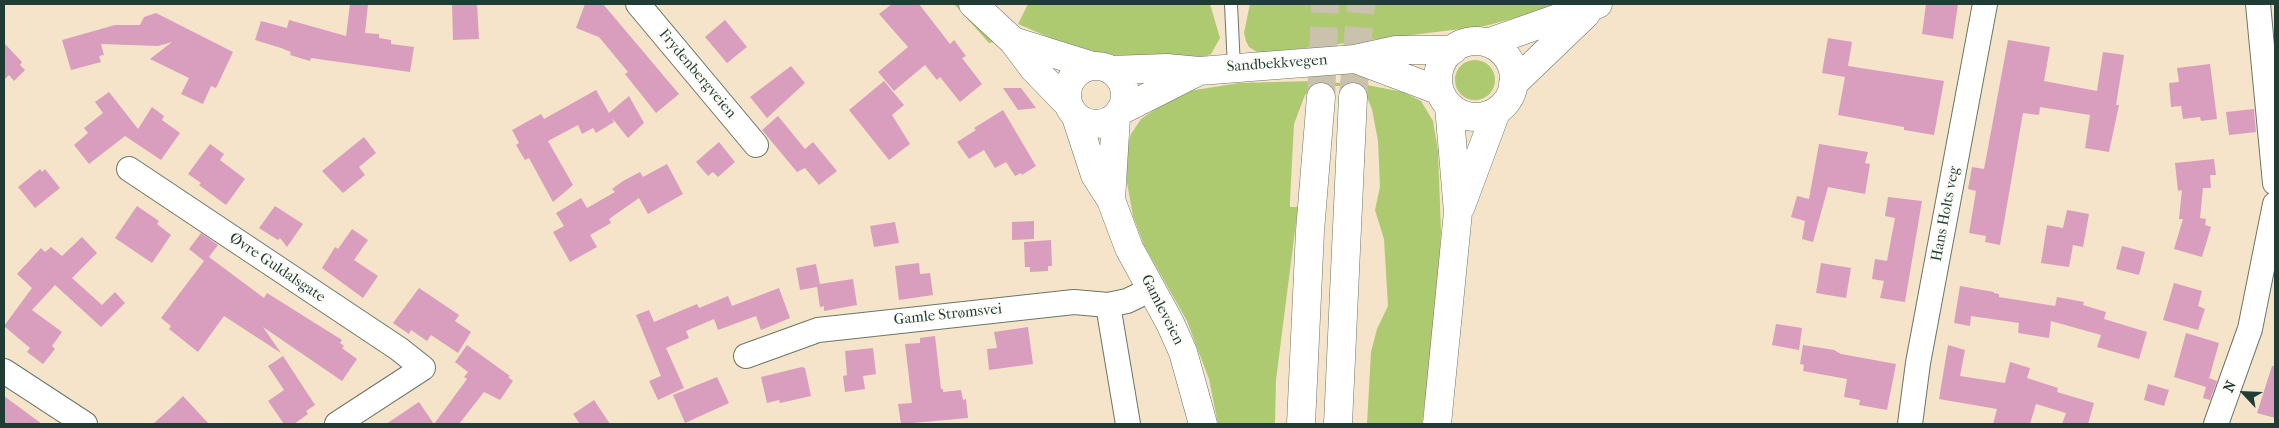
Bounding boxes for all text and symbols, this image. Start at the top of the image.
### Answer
street label: Frydenbergveien [654,26,740,122]
street label: Sandbekkvegen [1226,52,1328,76]
street label: Hans Holts veg [1928,165,1964,263]
street label: Øvre Guldalsgate [226,229,328,307]
street label: Gamleveien [1137,272,1187,348]
street label: Gamle Strømsvei [893,300,1003,330]
north arrow [2219,368,2269,418]
text: N [2220,378,2240,395]

